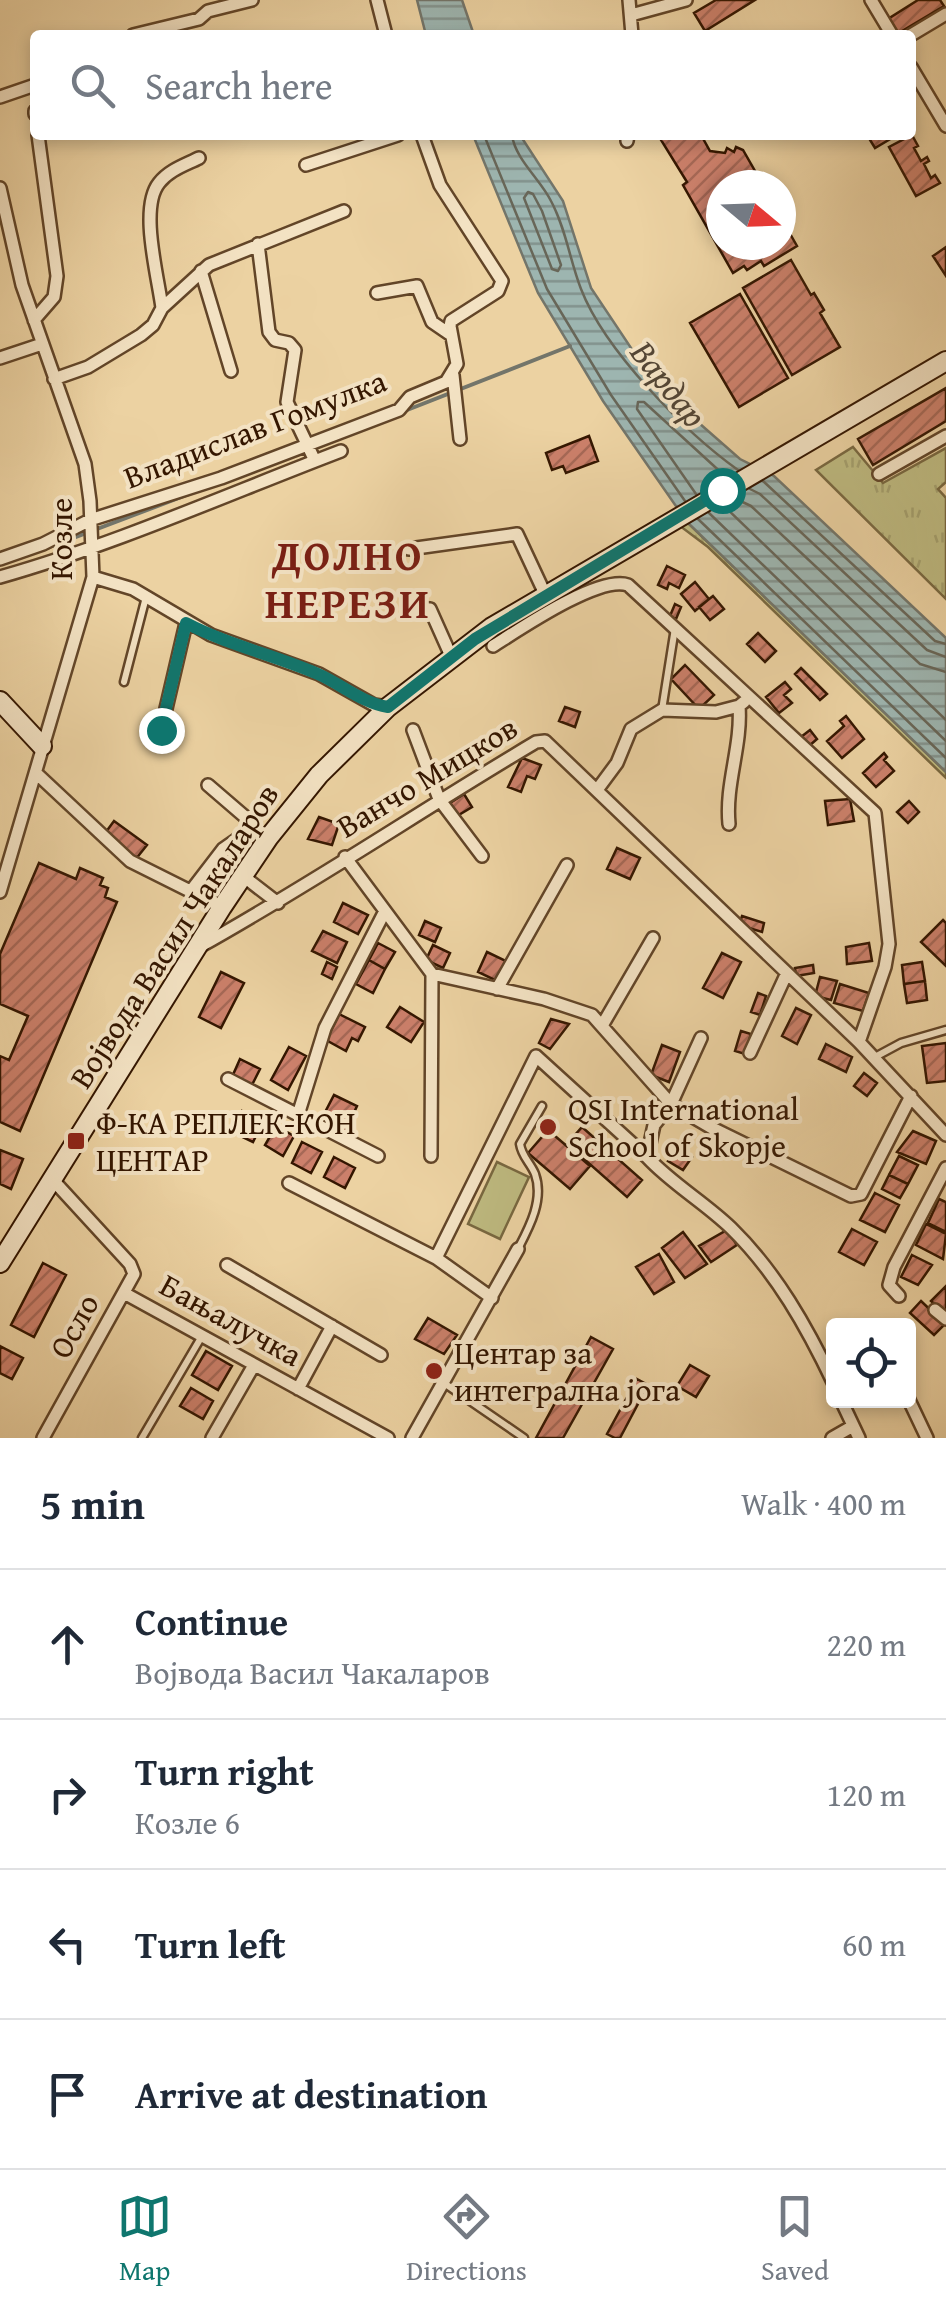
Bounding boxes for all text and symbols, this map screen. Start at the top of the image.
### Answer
search box [30,30,916,140]
text: Search here [145,57,333,113]
icon: search [65,58,120,113]
north arrow [706,170,796,260]
water label: Вардар [618,328,720,438]
street label: Владислав Гомулка [117,357,394,500]
route start [700,468,746,514]
street label: Козле [37,498,84,580]
district label: ДОЛНО НЕРЕЗИ [265,524,431,633]
street label: Ванчо Мицков [327,704,526,849]
route end [139,708,185,754]
street label: Војвода Васил Чакаларов [57,774,290,1097]
place label: QSI International School of Skopje [568,1085,799,1169]
place label: Ф-КА РЕПЛЕК-КОН ЦЕНТАР [96,1099,355,1183]
marker: QSI International School of Skopje [537,1116,559,1138]
marker: Ф-КА РЕПЛЕК-КОН ЦЕНТАР [65,1130,87,1152]
street label: Бањалучка [152,1261,311,1378]
street label: Осло [37,1285,110,1367]
map controls [826,1318,916,1408]
button: locate [826,1318,916,1408]
place label: Центар за интегрална јога [454,1329,681,1413]
marker: Центар за интегрална јога [423,1360,445,1382]
text: 5 min [40,1473,145,1534]
text: Walk · 400 m [741,1480,906,1527]
text: Continue [135,1593,288,1649]
icon: ahead [40,1617,95,1672]
text: 220 m [827,1621,906,1668]
text: Војвода Васил Чакаларов [135,1649,490,1696]
text: Turn right [135,1743,314,1799]
icon: right [40,1767,95,1822]
text: 120 m [827,1771,906,1818]
text: Козле 6 [135,1799,240,1846]
text: Turn left [135,1916,286,1972]
icon: left [40,1917,95,1972]
text: 60 m [842,1921,906,1968]
text: Arrive at destination [135,2066,488,2122]
icon: arrive [40,2067,95,2122]
tab: Map [117,2189,172,2290]
tab: Directions [406,2189,527,2290]
tab: Saved [761,2189,829,2290]

